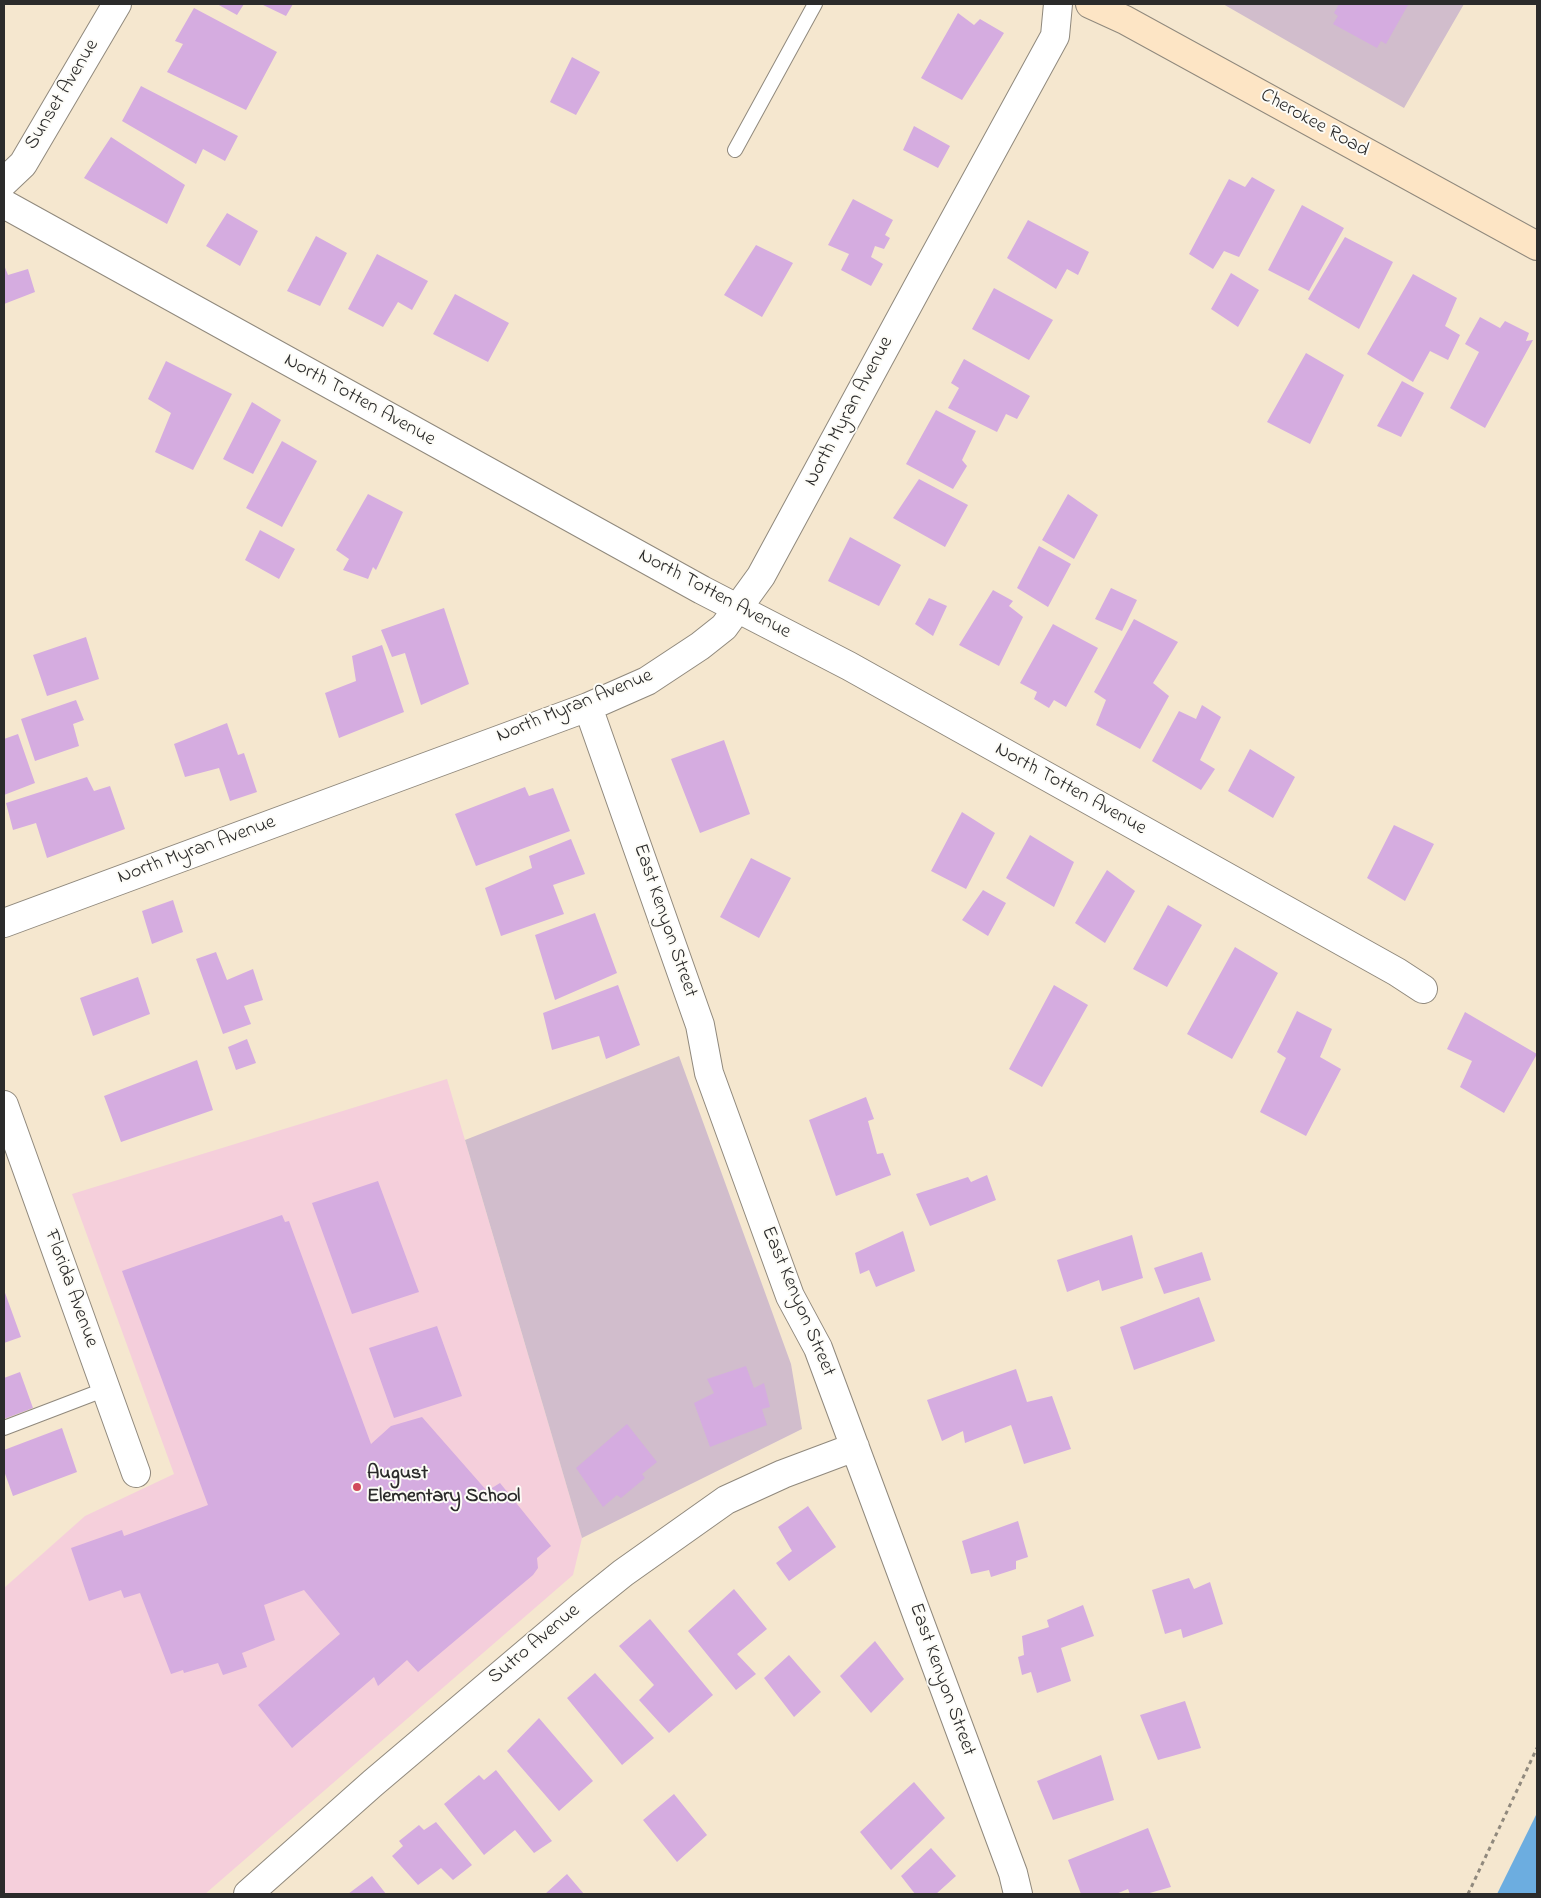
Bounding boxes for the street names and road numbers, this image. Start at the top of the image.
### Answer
street label: Sunset Avenue [21,35,105,155]
street label: Cherokee Road [1255,84,1373,164]
street label: North Myran Avenue [800,333,900,491]
street label: North Totten Avenue [279,349,439,453]
street label: North Totten Avenue [634,545,794,645]
street label: North Myran Avenue [493,665,657,749]
street label: North Totten Avenue [990,738,1150,842]
street label: North Myran Avenue [115,811,279,891]
street label: East Kenyon Street [626,841,702,1001]
street label: East Kenyon Street [755,1223,839,1381]
street label: Florida Avenue [38,1227,102,1351]
street label: Sutro Avenue [484,1600,586,1690]
street label: East Kenyon Street [902,1600,980,1760]

